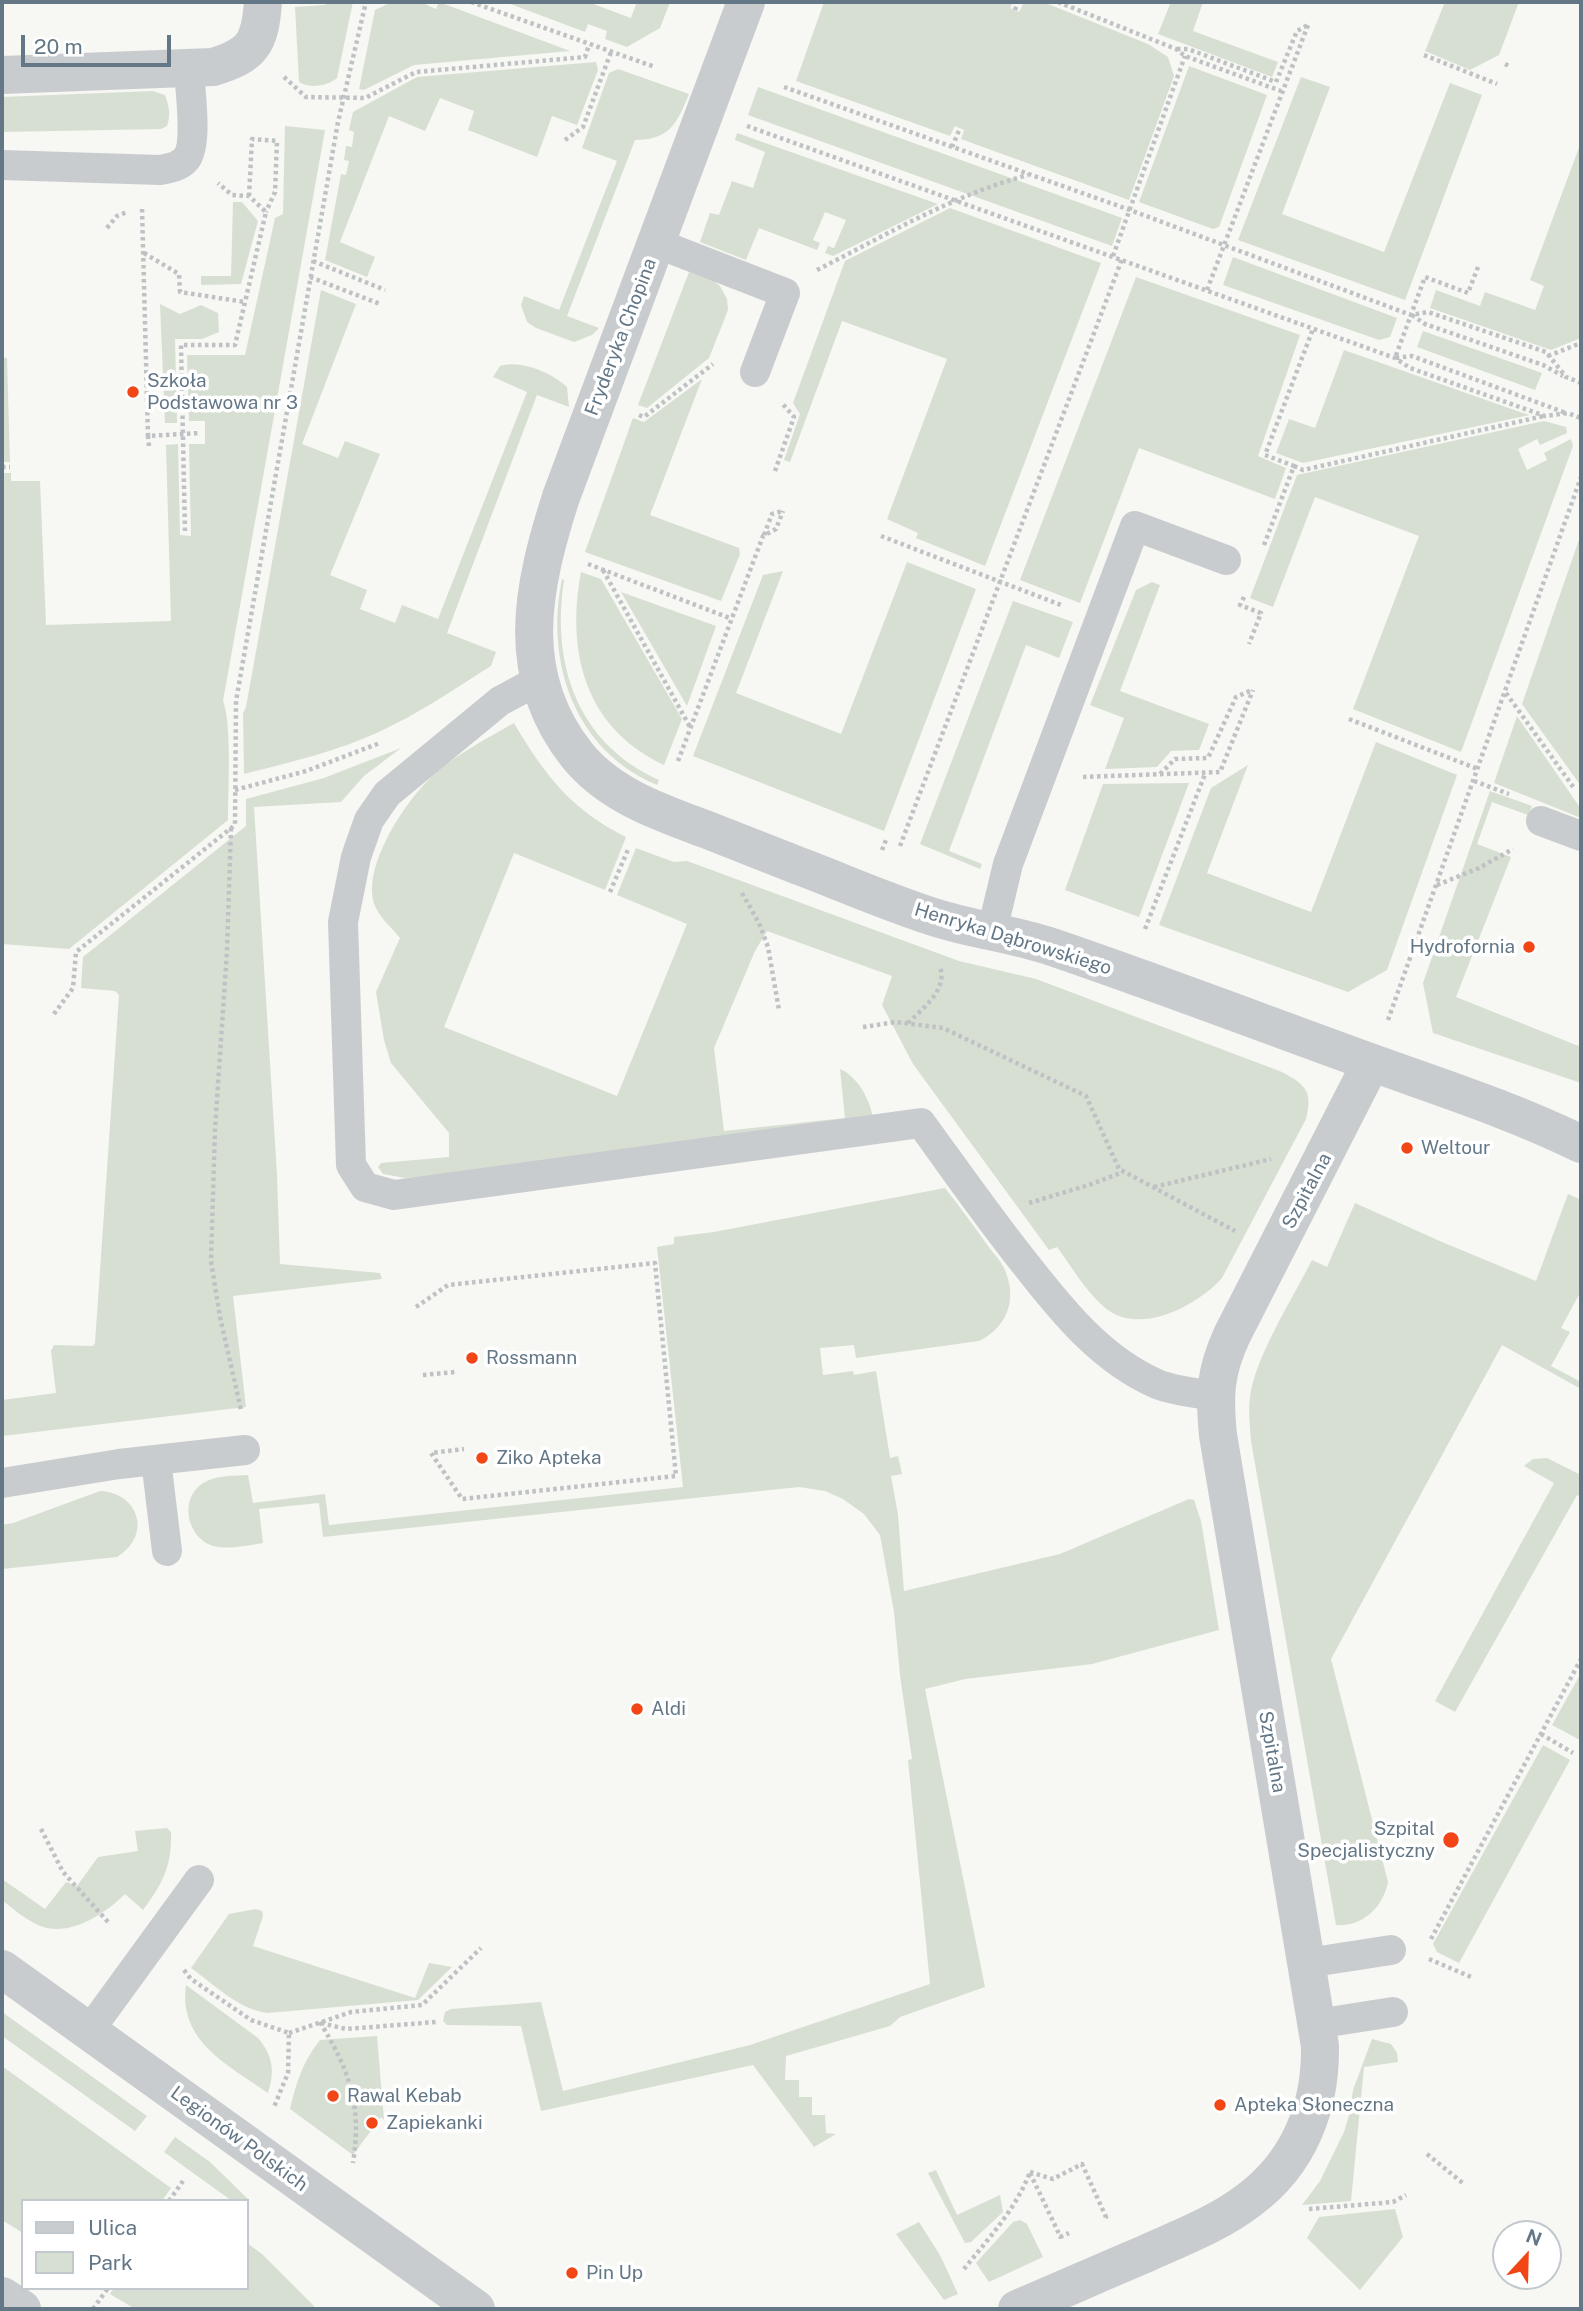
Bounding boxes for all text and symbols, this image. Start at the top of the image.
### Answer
scale bar [24,21,175,65]
text: 20 m [34,34,83,59]
street label: Fryderyka Chopina [580,255,662,419]
place label: Szkoła Podstawowa nr 3 [147,370,298,414]
marker: Szkoła Podstawowa nr 3 [125,384,141,400]
street label: Henryka Dąbrowskiego [912,898,1114,980]
place label: Hydrofornia [1410,936,1515,958]
marker: Hydrofornia [1521,939,1537,955]
place label: Weltour [1421,1137,1490,1159]
marker: Weltour [1399,1140,1415,1156]
street label: Szpitalna [1278,1149,1336,1233]
place label: Rossmann [486,1347,577,1369]
marker: Rossmann [464,1350,480,1366]
place label: Ziko Apteka [496,1447,601,1469]
marker: Ziko Apteka [474,1450,490,1466]
place label: Aldi [651,1698,686,1720]
marker: Aldi [629,1701,645,1717]
street label: Szpitalna [1254,1709,1290,1795]
place label: Szpital Specjalistyczny [1297,1818,1435,1862]
marker: Szpital Specjalistyczny [1441,1830,1461,1850]
street label: Legionów Polskich [166,2082,312,2196]
place label: Rawal Kebab [347,2085,462,2107]
marker: Rawal Kebab [325,2088,341,2104]
place label: Apteka Słoneczna [1234,2094,1394,2116]
marker: Apteka Słoneczna [1212,2097,1228,2113]
place label: Zapiekanki [386,2112,483,2134]
marker: Zapiekanki [364,2115,380,2131]
legend [21,2199,248,2290]
text: Ulica [88,2215,137,2240]
north arrow [1492,2220,1562,2290]
text: N [1523,2224,1545,2250]
text: Park [88,2250,133,2275]
place label: Pin Up [586,2262,643,2284]
marker: Pin Up [564,2265,580,2281]

